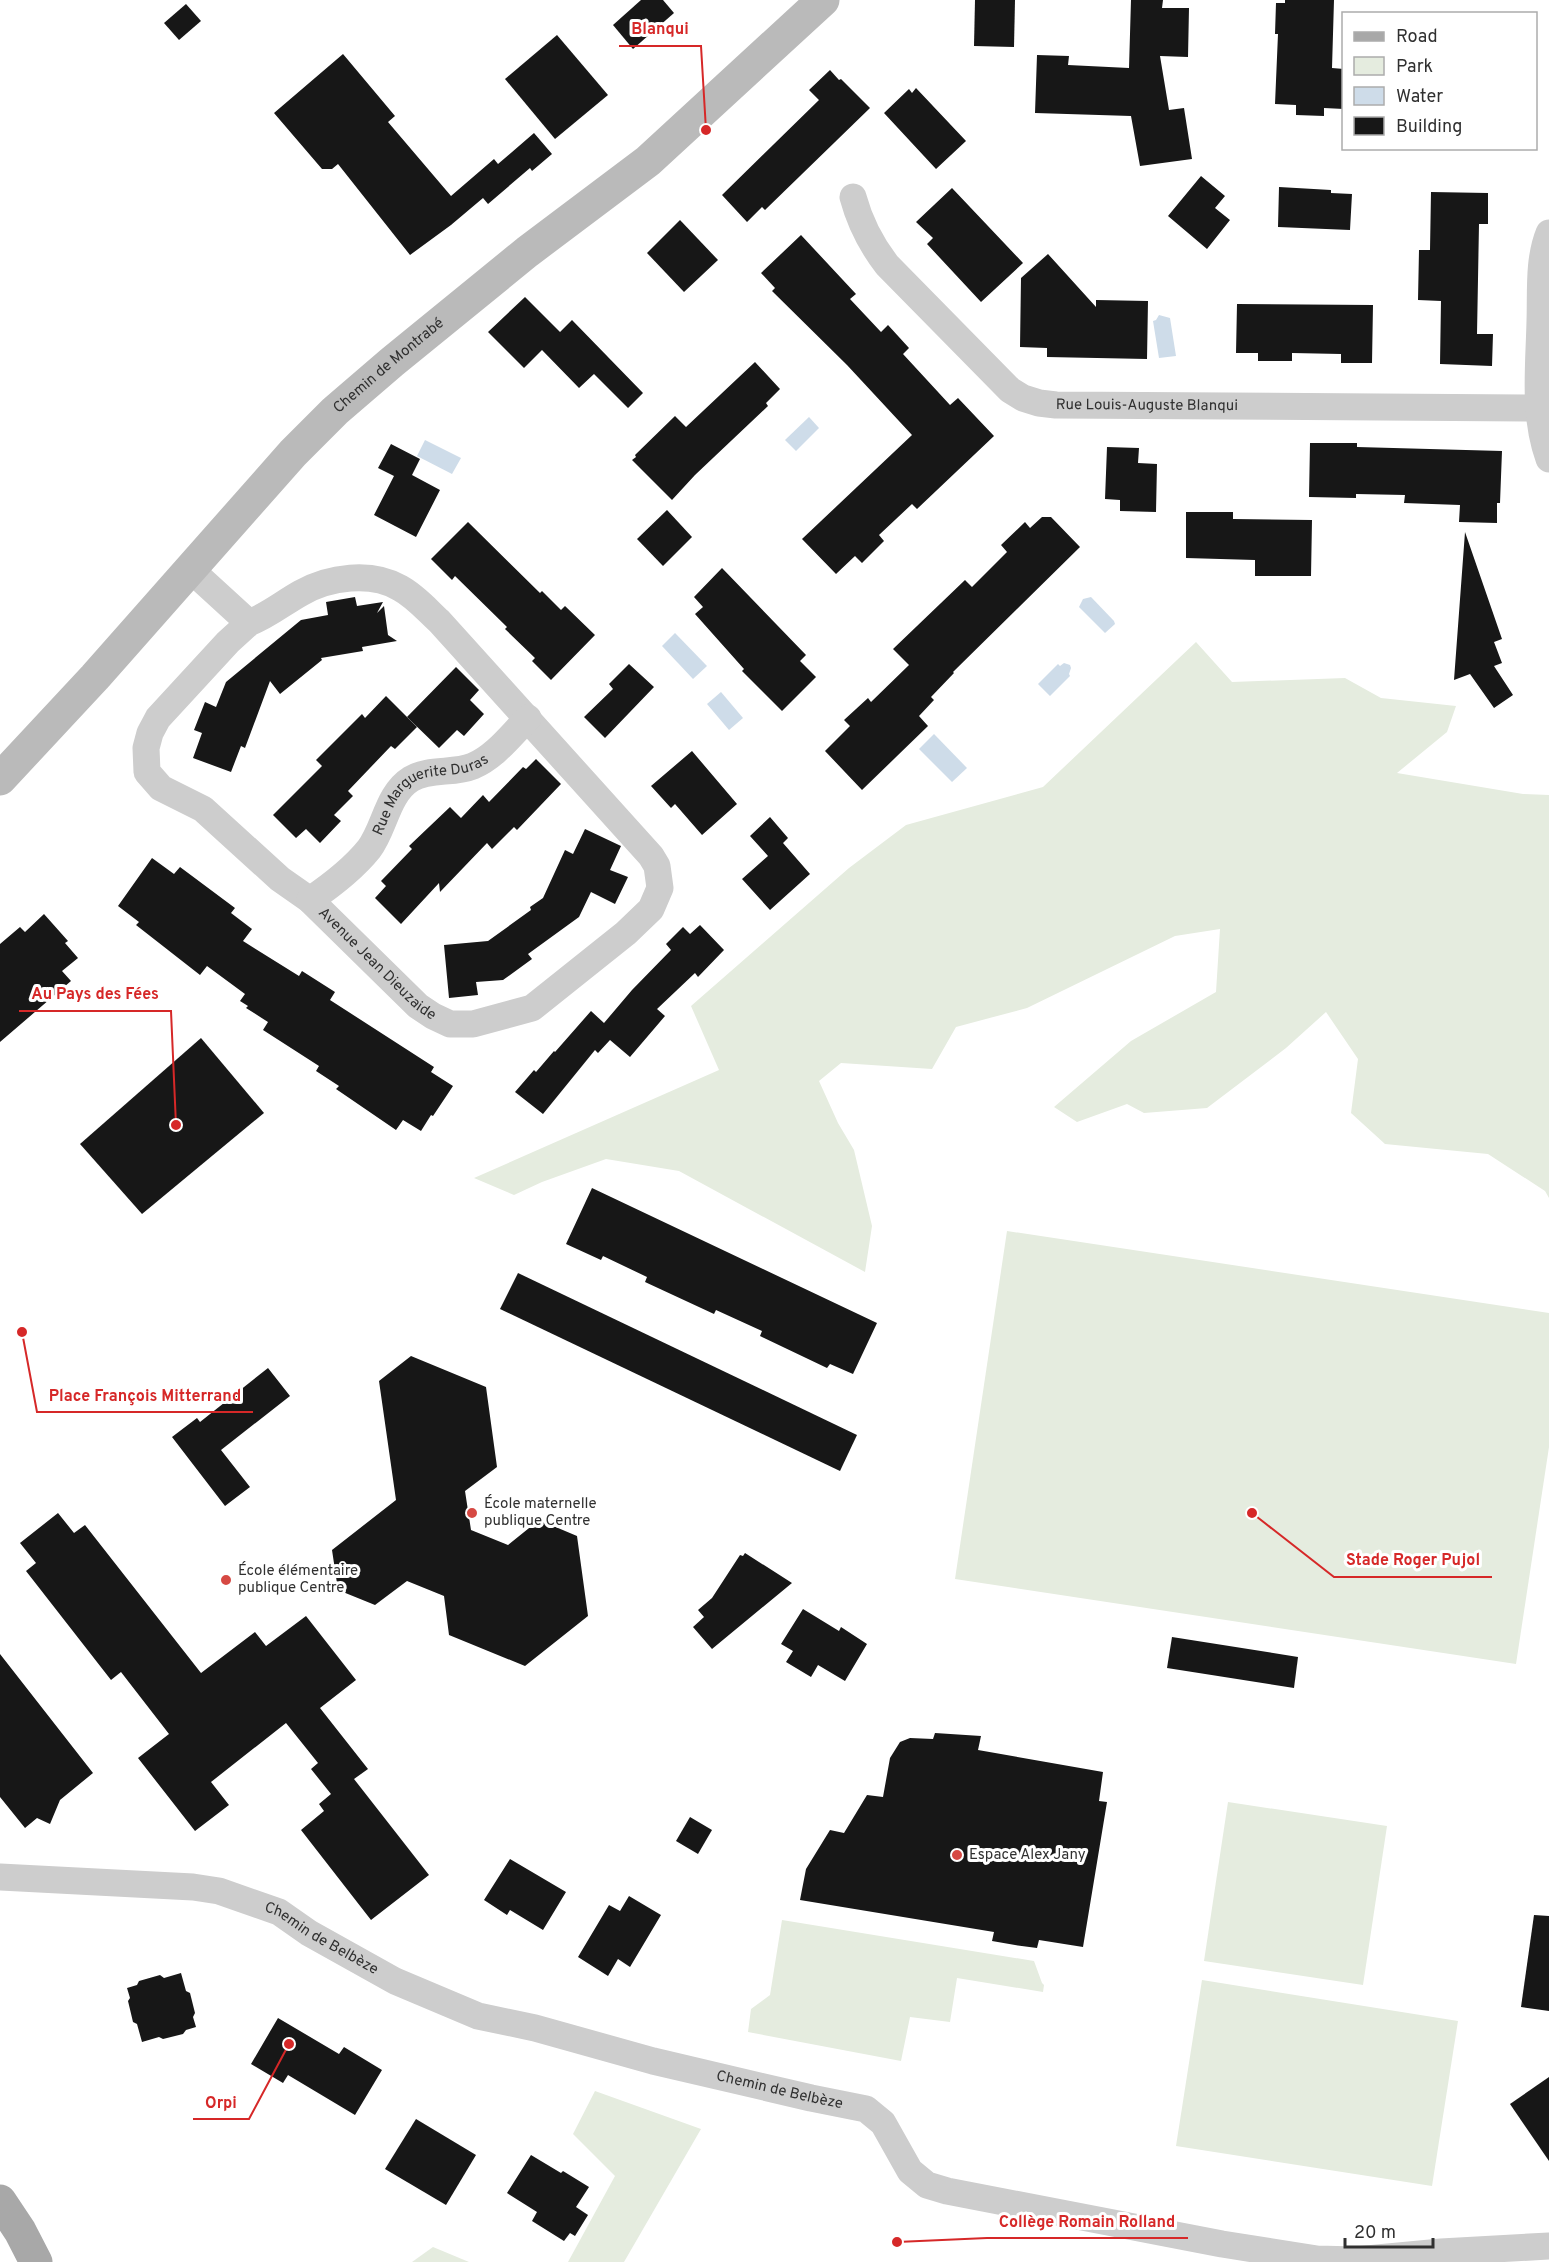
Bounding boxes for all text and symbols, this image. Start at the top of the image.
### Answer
callout: Blanqui [619,12,701,46]
legend [1342,12,1537,150]
text: Blanqui [631,20,689,40]
text: Road [1396,26,1438,49]
text: Park [1396,56,1433,79]
text: Water [1396,86,1443,109]
text: Building [1396,116,1462,139]
street label: Chemin de Montrabé [329,314,448,418]
street label: Rue Louis-Auguste Blanqui [1056,395,1238,416]
street label: Rue Marguerite Duras [369,750,492,838]
street label: Avenue Jean Dieuzaide [314,904,440,1025]
callout: Au Pays des Fées [19,977,171,1011]
text: Au Pays des Fées [31,985,159,1005]
callout: Place François Mitterrand [37,1378,253,1412]
text: Place François Mitterrand [49,1387,241,1407]
place label: École maternelle publique Centre [484,1494,597,1531]
marker: École maternelle publique Centre [465,1506,479,1520]
callout: Stade Roger Pujol [1334,1543,1492,1577]
text: Stade Roger Pujol [1346,1551,1480,1571]
place label: École élémentaire publique Centre [238,1561,358,1598]
marker: École élémentaire publique Centre [219,1573,233,1587]
place label: Espace Alex Jany [969,1846,1086,1865]
marker: Espace Alex Jany [950,1848,964,1862]
street label: Chemin de Belbèze [262,1898,382,1979]
street label: Chemin de Belbèze [714,2067,845,2114]
callout: Orpi [193,2085,249,2119]
text: Orpi [205,2094,237,2114]
callout: Collège Romain Rolland [987,2204,1188,2238]
scale bar [1345,2211,1434,2249]
text: Collège Romain Rolland [999,2213,1175,2233]
text: 20 m [1354,2222,1396,2245]

